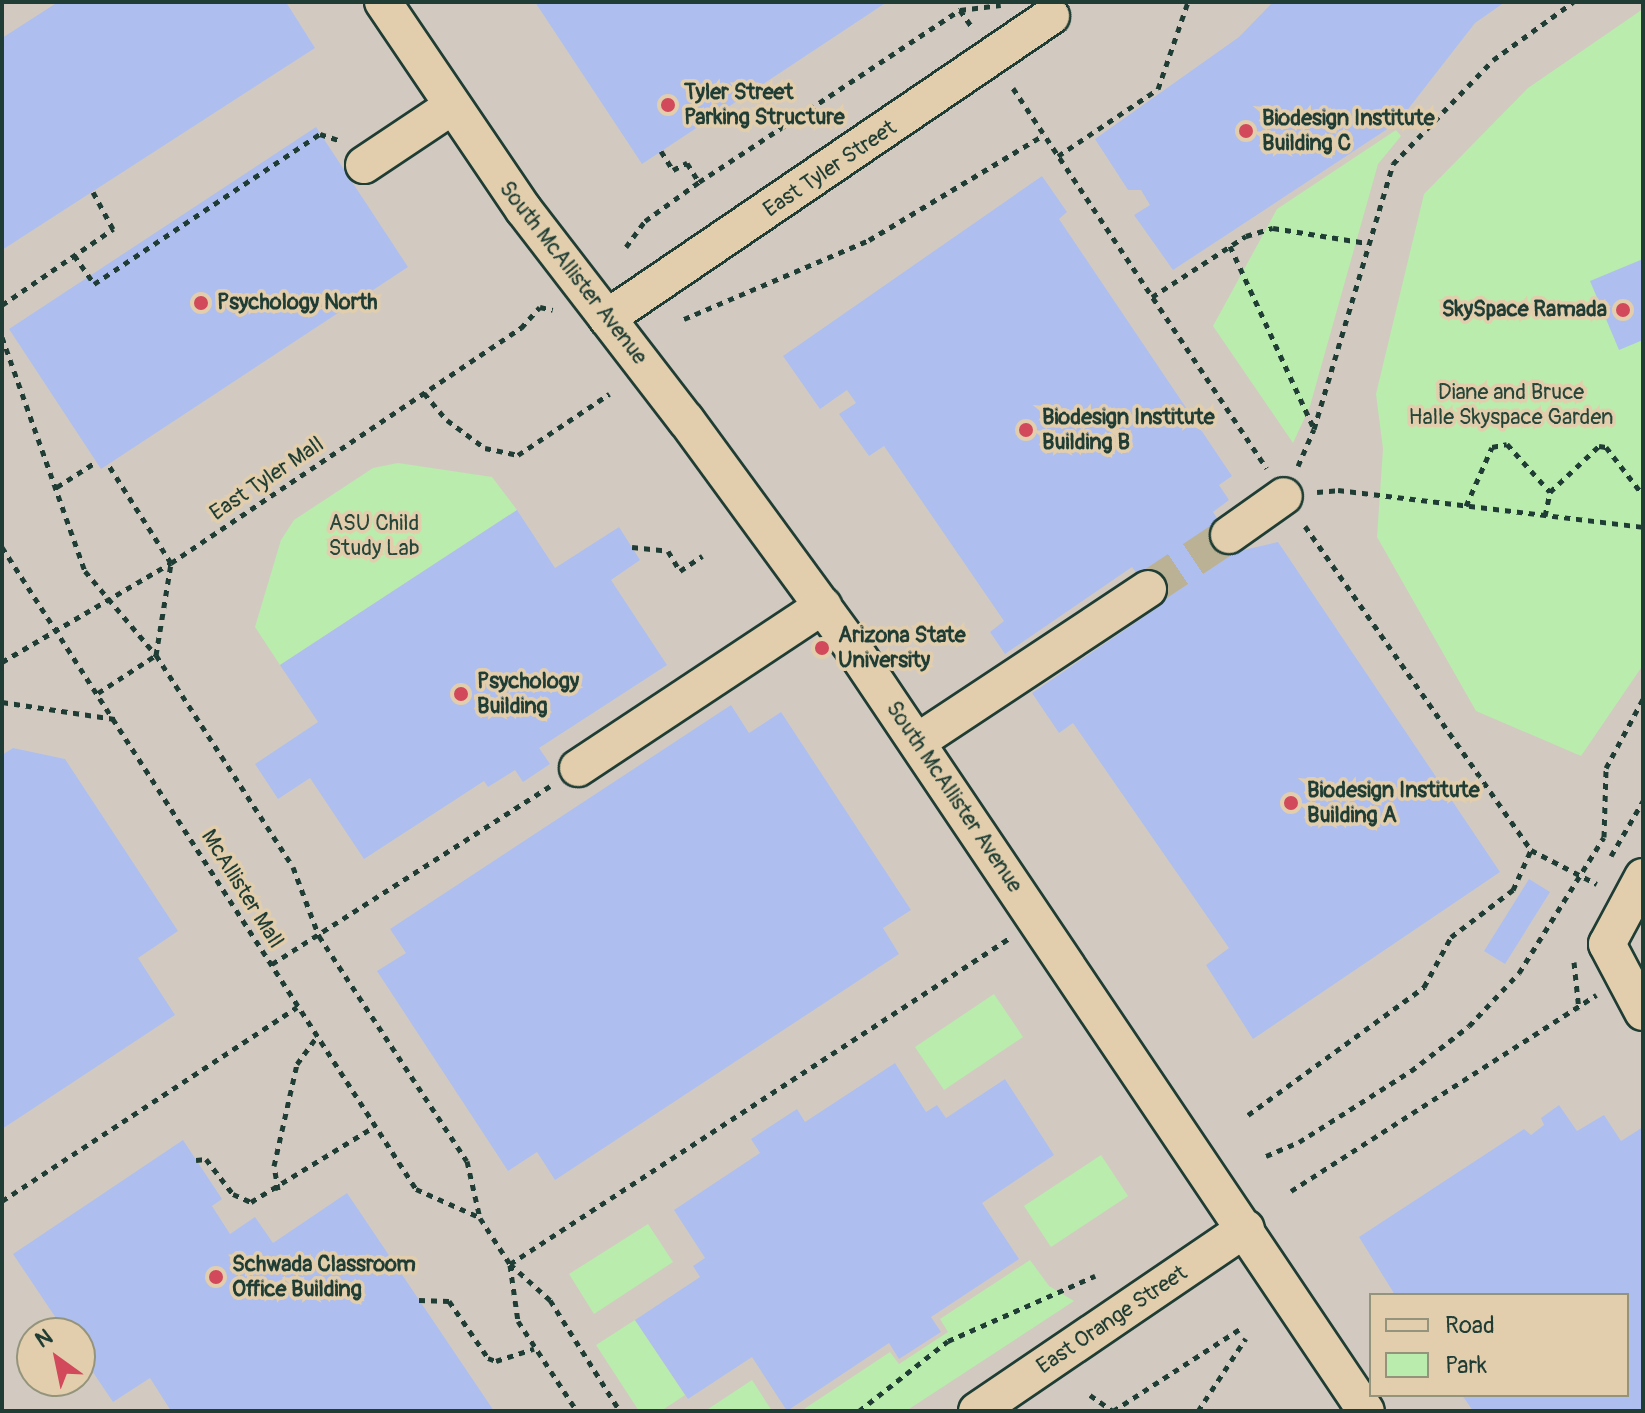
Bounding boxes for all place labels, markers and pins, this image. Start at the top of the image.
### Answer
place label: Tyler Street Parking Structure [684,79,844,130]
marker: Tyler Street Parking Structure [659,96,677,114]
place label: Biodesign Institute Building C [1262,105,1435,156]
marker: Biodesign Institute Building C [1237,122,1255,140]
place label: Psychology North [217,290,378,316]
marker: Psychology North [192,294,210,312]
place label: SkySpace Ramada [1442,297,1607,323]
marker: SkySpace Ramada [1614,301,1632,319]
place label: Biodesign Institute Building B [1042,404,1215,456]
marker: Biodesign Institute Building B [1017,421,1035,439]
place label: Arizona State University [838,622,966,674]
marker: Arizona State University [813,639,831,657]
place label: Psychology Building [477,668,579,720]
marker: Psychology Building [452,685,470,703]
place label: Biodesign Institute Building A [1307,777,1480,828]
marker: Biodesign Institute Building A [1282,794,1300,812]
place label: Schwada Classroom Office Building [232,1251,416,1302]
marker: Schwada Classroom Office Building [207,1268,225,1286]

